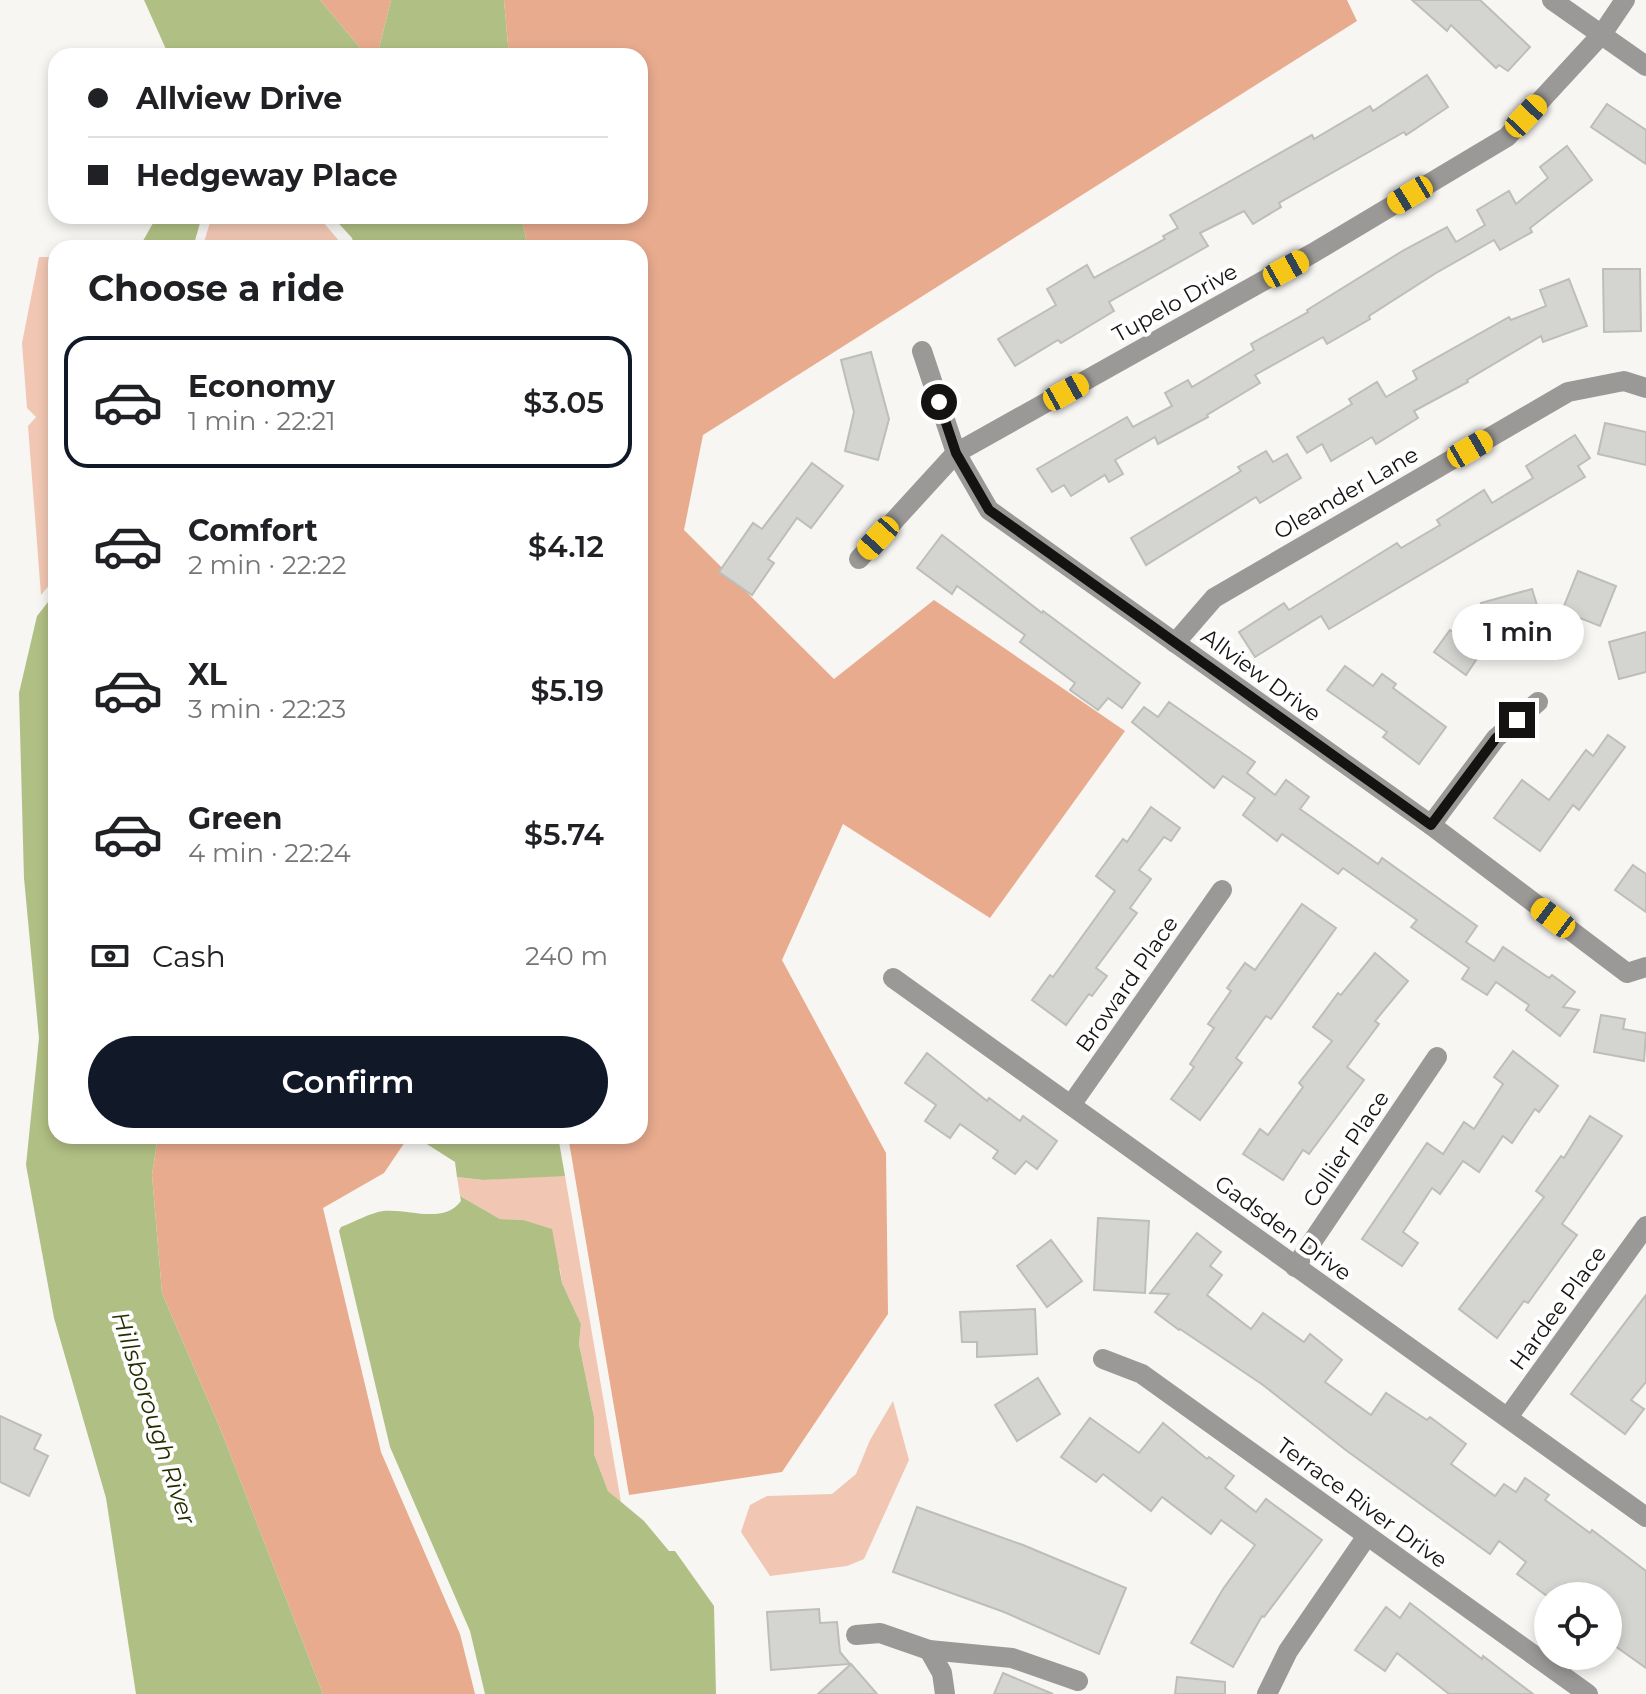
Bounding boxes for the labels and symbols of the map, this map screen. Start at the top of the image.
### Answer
car [1501,90,1551,142]
car [1383,172,1437,218]
car [1259,247,1313,291]
street label: Tupelo Drive [1108,258,1242,348]
car [1039,370,1093,414]
route start [921,384,957,420]
car [1443,427,1497,471]
street label: Oleander Lane [1269,441,1423,545]
car [853,512,903,564]
callout: 1 min [1451,604,1583,660]
street label: Allview Drive [1196,623,1326,727]
route end [1499,702,1535,738]
car [1527,894,1579,942]
street label: Broward Place [1070,911,1184,1057]
street label: Collier Place [1297,1086,1395,1212]
street label: Gadsden Drive [1209,1169,1357,1287]
street label: Hardee Place [1504,1241,1612,1375]
water label: Hillsborough River [106,1308,203,1529]
street label: Terrace River Drive [1271,1432,1453,1574]

